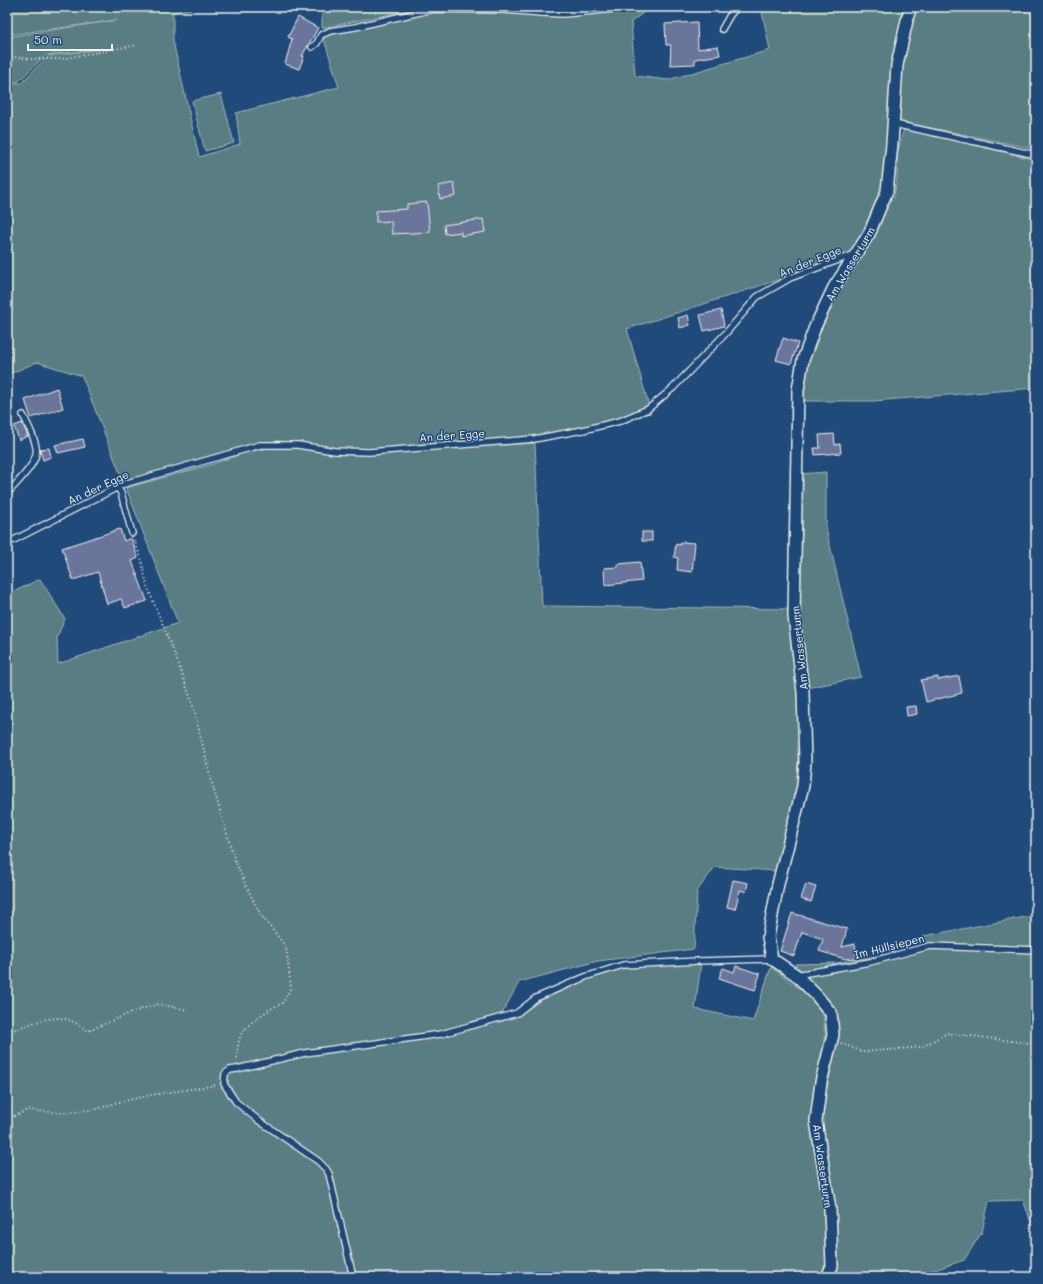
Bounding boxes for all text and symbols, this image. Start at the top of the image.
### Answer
scale bar [28,26,112,52]
text: 50 m [34,31,62,47]
street label: Am Wasserturm [822,224,878,304]
street label: An der Egge [777,242,844,280]
street label: An der Egge [419,425,486,445]
street label: An der Egge [65,466,131,508]
street label: Am Wasserturm [787,605,811,691]
street label: Im Hüllsiepen [852,930,926,962]
street label: Am Wasserturm [810,1123,836,1209]

